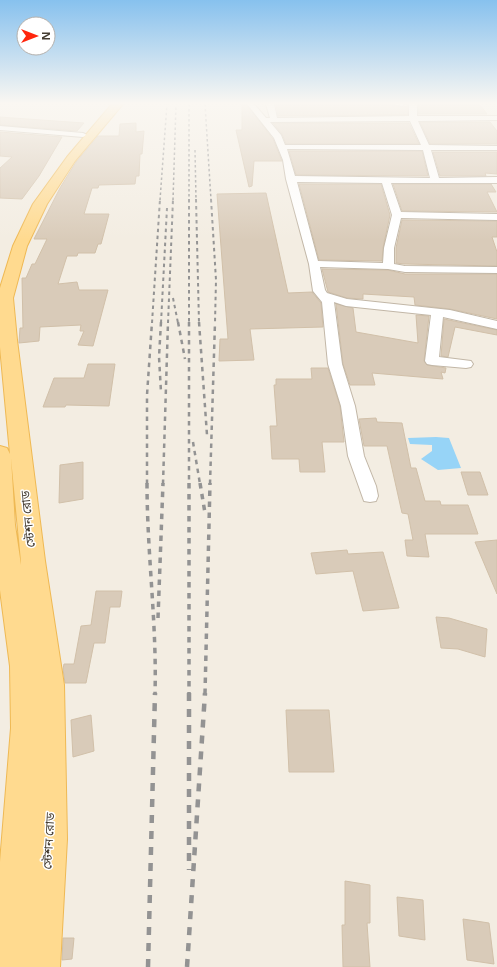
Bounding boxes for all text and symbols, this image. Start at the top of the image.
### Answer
north arrow [16,16,56,56]
text: N [39,32,54,40]
street label: স্টেশন রোড [16,489,39,548]
street label: স্টেশন রোড [39,812,59,870]

